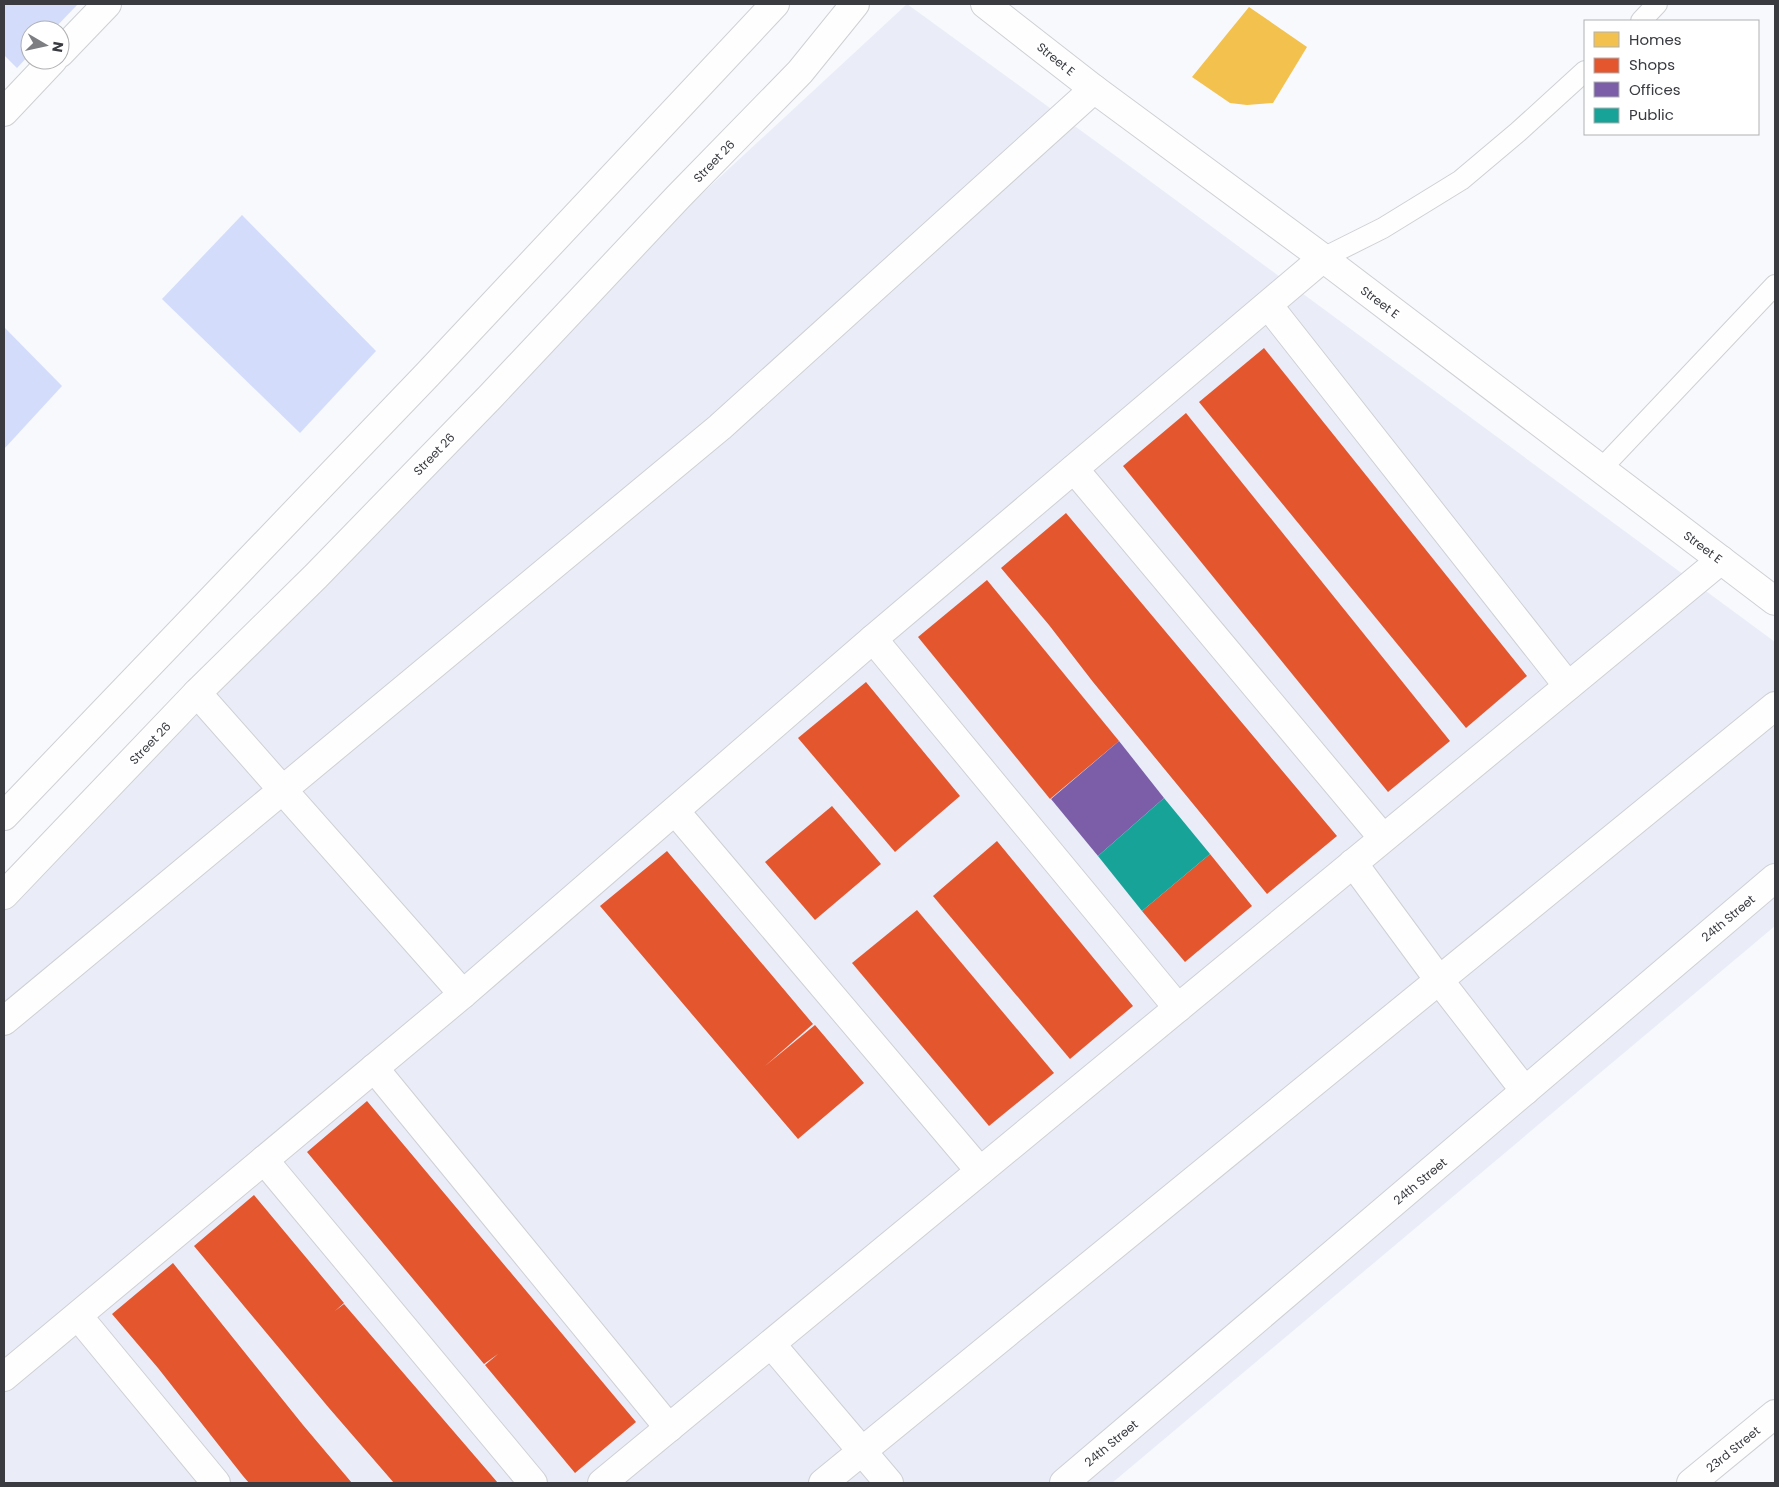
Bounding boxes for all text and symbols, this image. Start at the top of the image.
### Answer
north arrow [20,20,70,70]
legend [1584,20,1759,135]
text: Homes [1629,29,1682,50]
street label: Street E [1033,38,1079,80]
text: N [47,40,69,54]
text: Shops [1629,54,1675,75]
text: Offices [1629,79,1681,100]
text: Public [1629,104,1674,125]
street label: Street 26 [690,136,738,186]
street label: Street E [1357,282,1403,322]
street label: Street 26 [410,429,458,479]
street label: Street E [1680,527,1726,567]
street label: Street 26 [126,718,174,768]
street label: 24th Street [1698,891,1758,945]
street label: 24th Street [1390,1154,1450,1208]
street label: 24th Street [1081,1416,1141,1470]
street label: 23rd Street [1702,1422,1764,1476]

